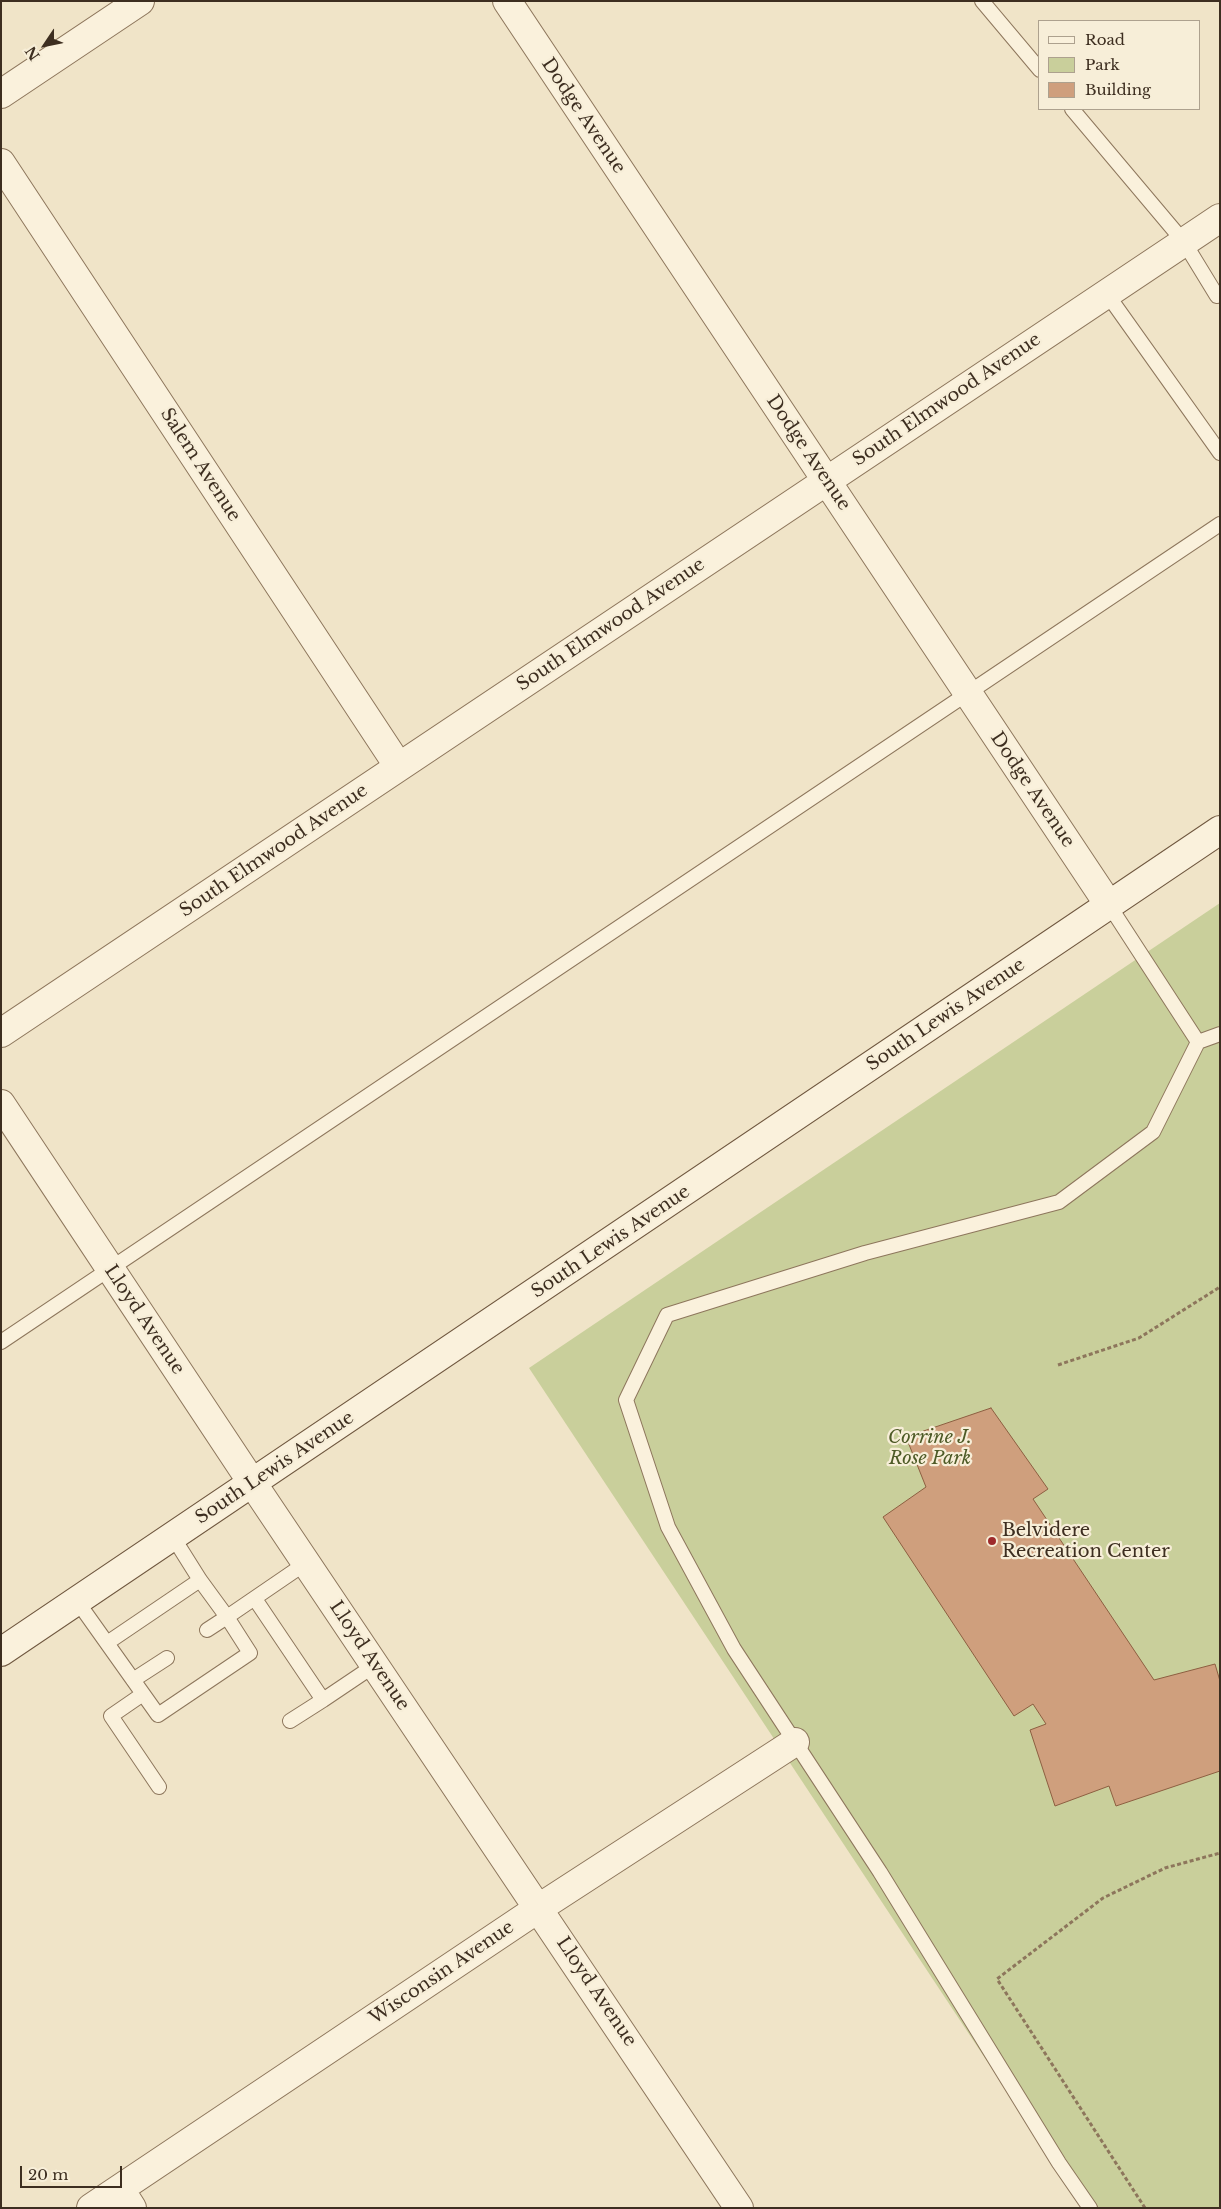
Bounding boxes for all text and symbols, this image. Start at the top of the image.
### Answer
north arrow [20,20,70,70]
legend [1038,20,1201,110]
text: Road [1085,30,1125,49]
text: N [21,43,44,64]
street label: Dodge Avenue [536,54,630,178]
text: Park [1085,55,1120,74]
text: Building [1085,80,1151,99]
street label: South Elmwood Avenue [849,329,1045,471]
street label: Dodge Avenue [761,391,855,515]
street label: Salem Avenue [155,404,245,526]
street label: South Elmwood Avenue [513,554,709,696]
street label: Dodge Avenue [985,728,1079,852]
street label: South Elmwood Avenue [176,780,372,922]
street label: South Lewis Avenue [863,954,1029,1076]
street label: South Lewis Avenue [528,1181,694,1303]
street label: Lloyd Avenue [99,1261,189,1379]
street label: South Lewis Avenue [192,1407,358,1529]
park label: Corrine J. Rose Park [888,1427,972,1470]
place label: Belvidere Recreation Center [1002,1520,1170,1562]
marker: Belvidere Recreation Center [986,1535,998,1547]
street label: Lloyd Avenue [324,1597,414,1715]
street label: Wisconsin Avenue [366,1917,518,2029]
street label: Lloyd Avenue [551,1933,641,2051]
scale bar [22,2156,125,2188]
text: 20 m [28,2165,68,2184]

